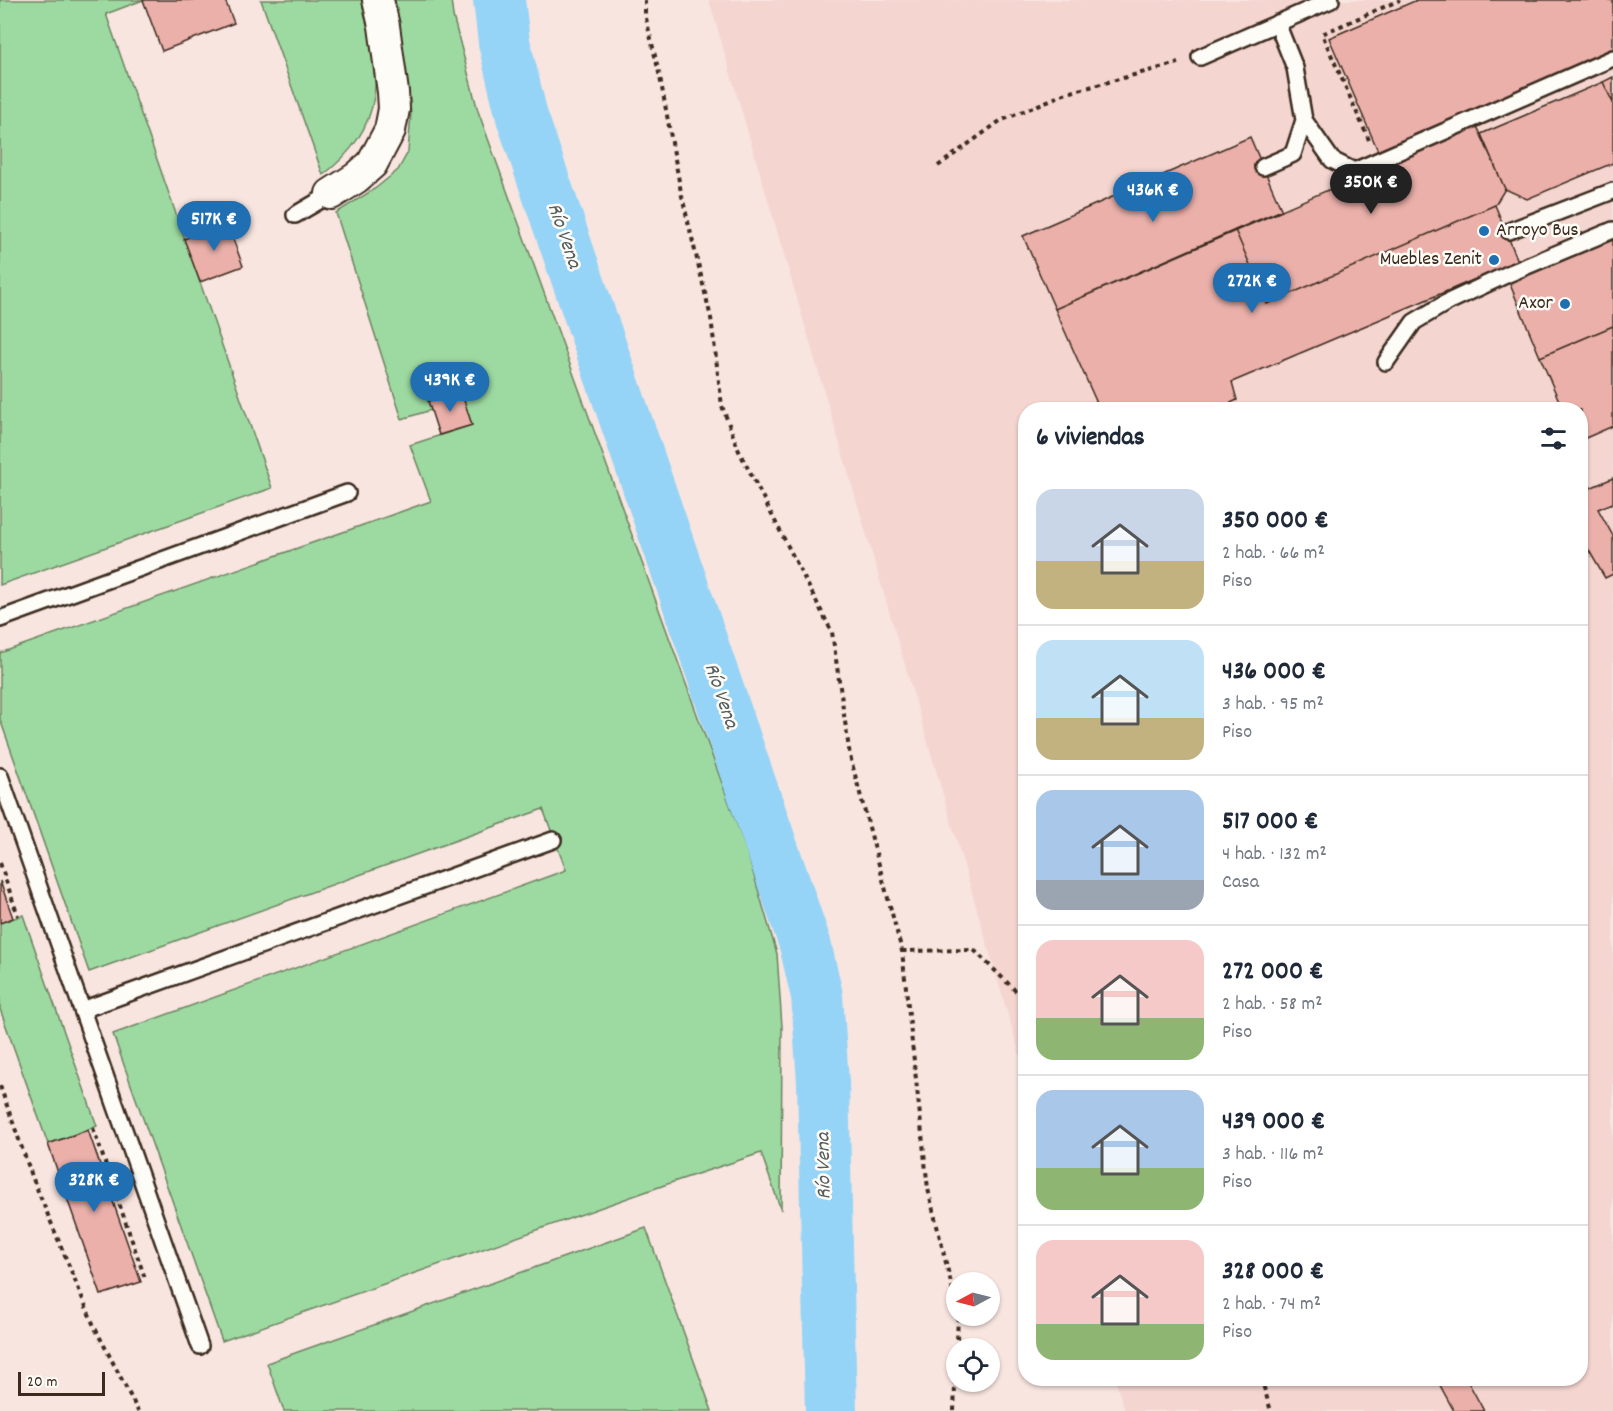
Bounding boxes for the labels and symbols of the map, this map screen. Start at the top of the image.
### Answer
pin: 350K € [1322,164,1420,215]
pin: 436K € [1104,172,1202,223]
water label: Río Vena [538,199,588,274]
pin: 517K € [165,201,263,252]
place label: Arroyo Bus [1496,217,1579,245]
marker: Arroyo Bus [1477,224,1491,238]
place label: Muebles Zenit [1380,246,1482,274]
marker: Muebles Zenit [1487,253,1501,267]
pin: 272K € [1203,263,1301,314]
place label: Axor [1518,290,1554,318]
marker: Axor [1558,297,1572,311]
pin: 439K € [401,362,499,413]
water label: Río Vena [695,659,745,734]
water label: Río Vena [809,1131,841,1200]
pin: 328K € [45,1162,143,1213]
north arrow [946,1272,1000,1326]
scale bar [18,1369,105,1396]

